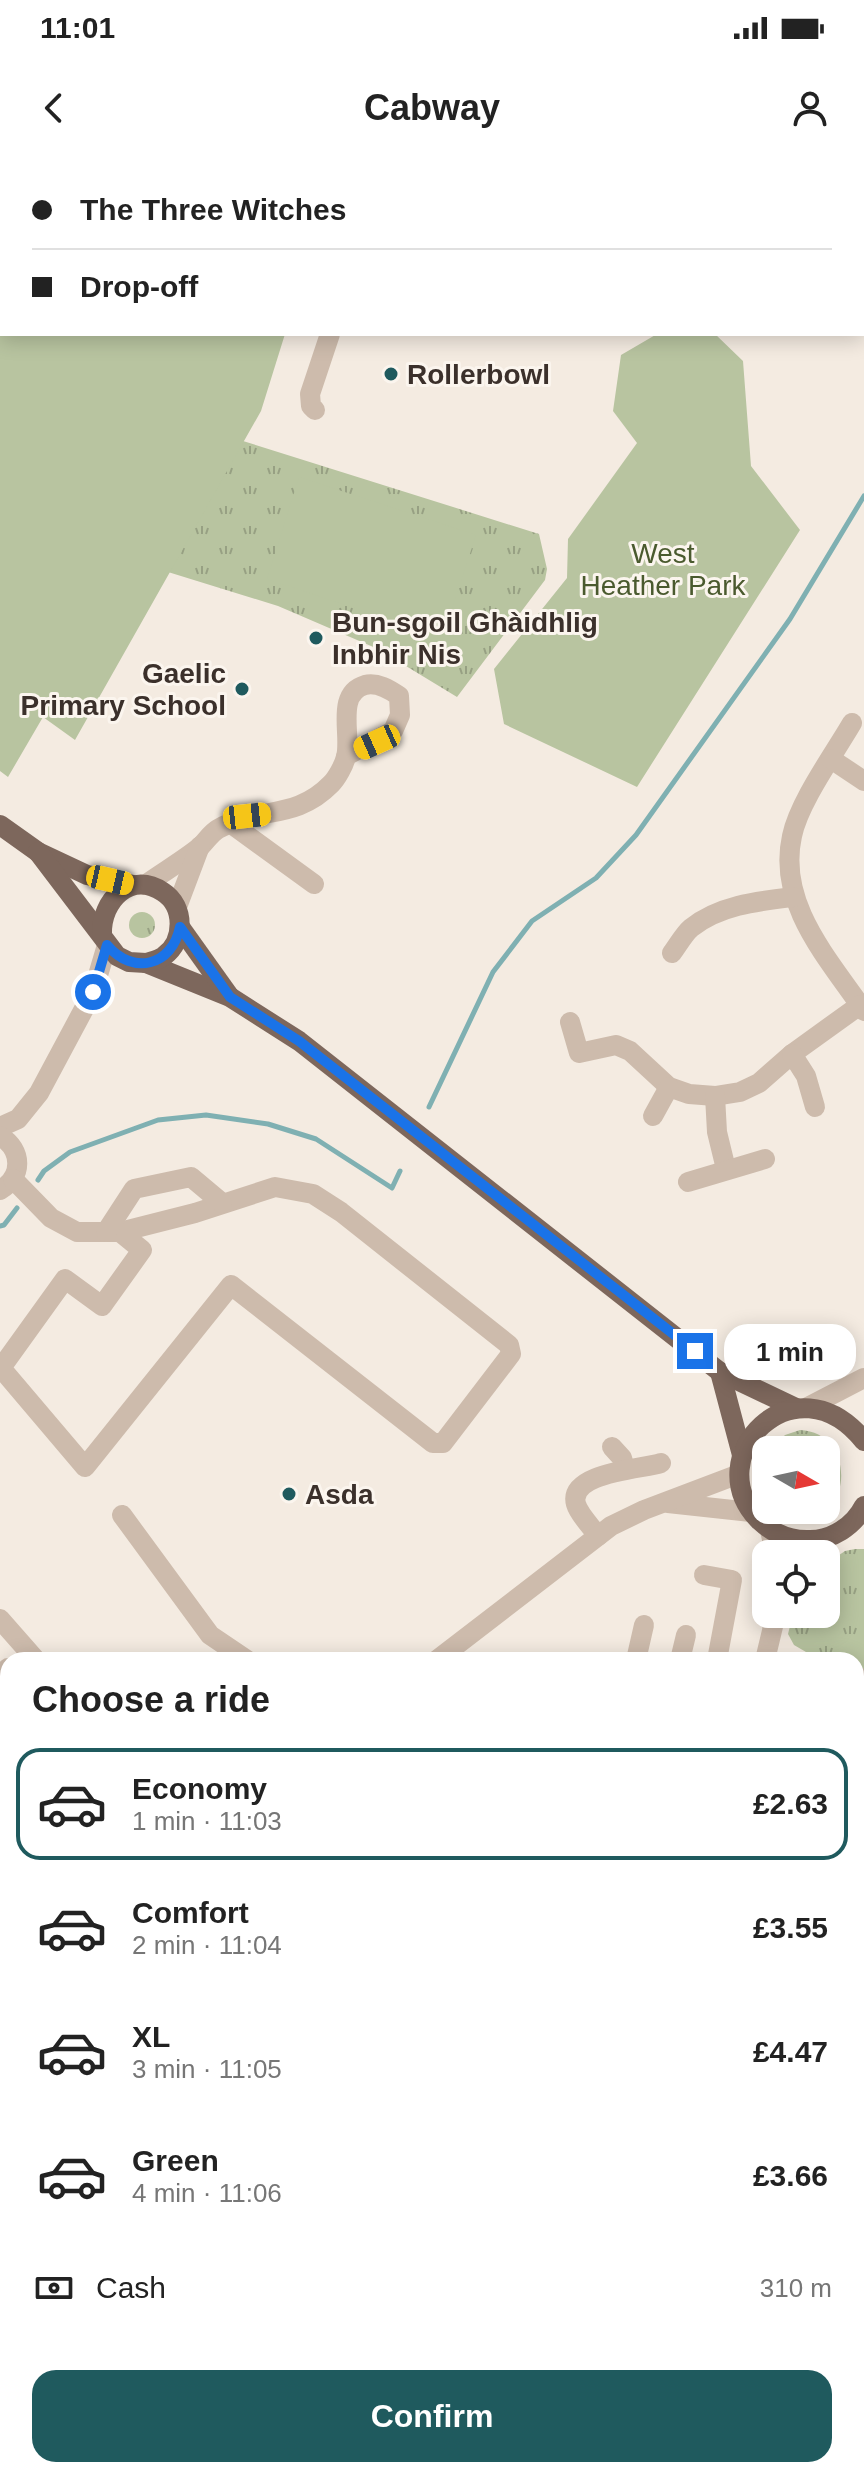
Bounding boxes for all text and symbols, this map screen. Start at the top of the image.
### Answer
text: 11:01 [40,11,115,44]
icon: back [32,86,76,130]
icon: person [788,86,832,130]
text: Cabway [364,87,500,128]
text: The Three Witches [80,193,346,226]
text: Drop-off [80,270,198,303]
place label: Rollerbowl [407,359,550,390]
marker: Rollerbowl [382,365,400,383]
park label: West Heather Park [581,538,746,601]
place label: Bun-sgoil Ghàidhlig Inbhir Nis [332,607,598,670]
marker: Bun-sgoil Ghàidhlig Inbhir Nis [307,629,325,647]
place label: Gaelic Primary School [21,658,226,721]
marker: Gaelic Primary School [233,680,251,698]
car [350,721,404,763]
car [222,802,272,830]
car [84,863,136,897]
route start [75,974,111,1010]
callout: 1 min [723,1323,855,1379]
route end [677,1333,713,1369]
text: 1 min [756,1337,824,1367]
north arrow [752,1436,840,1524]
map controls [752,1436,840,1628]
place label: Asda [305,1479,374,1510]
marker: Asda [280,1485,298,1503]
button: locate [752,1540,840,1628]
text: Choose a ride [32,1679,270,1720]
icon: car [36,1768,108,1840]
text: Economy [132,1772,267,1805]
text: £2.63 [753,1787,828,1820]
text: 1 min · 11:03 [132,1806,282,1836]
icon: car [36,1892,108,1964]
text: Comfort [132,1896,249,1929]
text: £3.55 [753,1911,828,1944]
text: 2 min · 11:04 [132,1930,282,1960]
icon: car [36,2016,108,2088]
text: XL [132,2020,170,2053]
text: £4.47 [753,2035,828,2068]
text: 3 min · 11:05 [132,2054,282,2084]
icon: car [36,2140,108,2212]
text: Green [132,2144,219,2177]
text: £3.66 [753,2159,828,2192]
text: 4 min · 11:06 [132,2178,282,2208]
icon: cash [32,2266,76,2310]
text: Cash [96,2271,166,2304]
text: 310 m [760,2273,832,2303]
button: Confirm [32,2370,832,2462]

